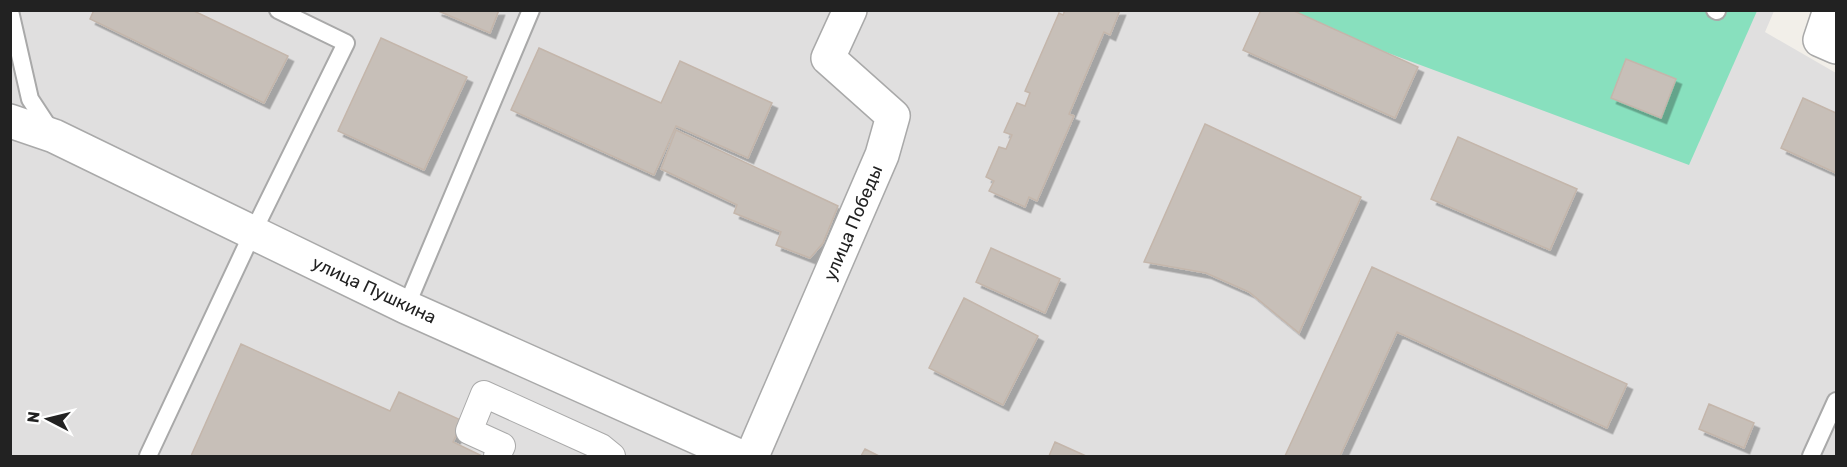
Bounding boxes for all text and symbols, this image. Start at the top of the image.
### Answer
street label: улица Победы [819,162,887,284]
street label: улица Пушкина [308,252,440,328]
north arrow [18,389,78,449]
text: N [23,410,44,424]

